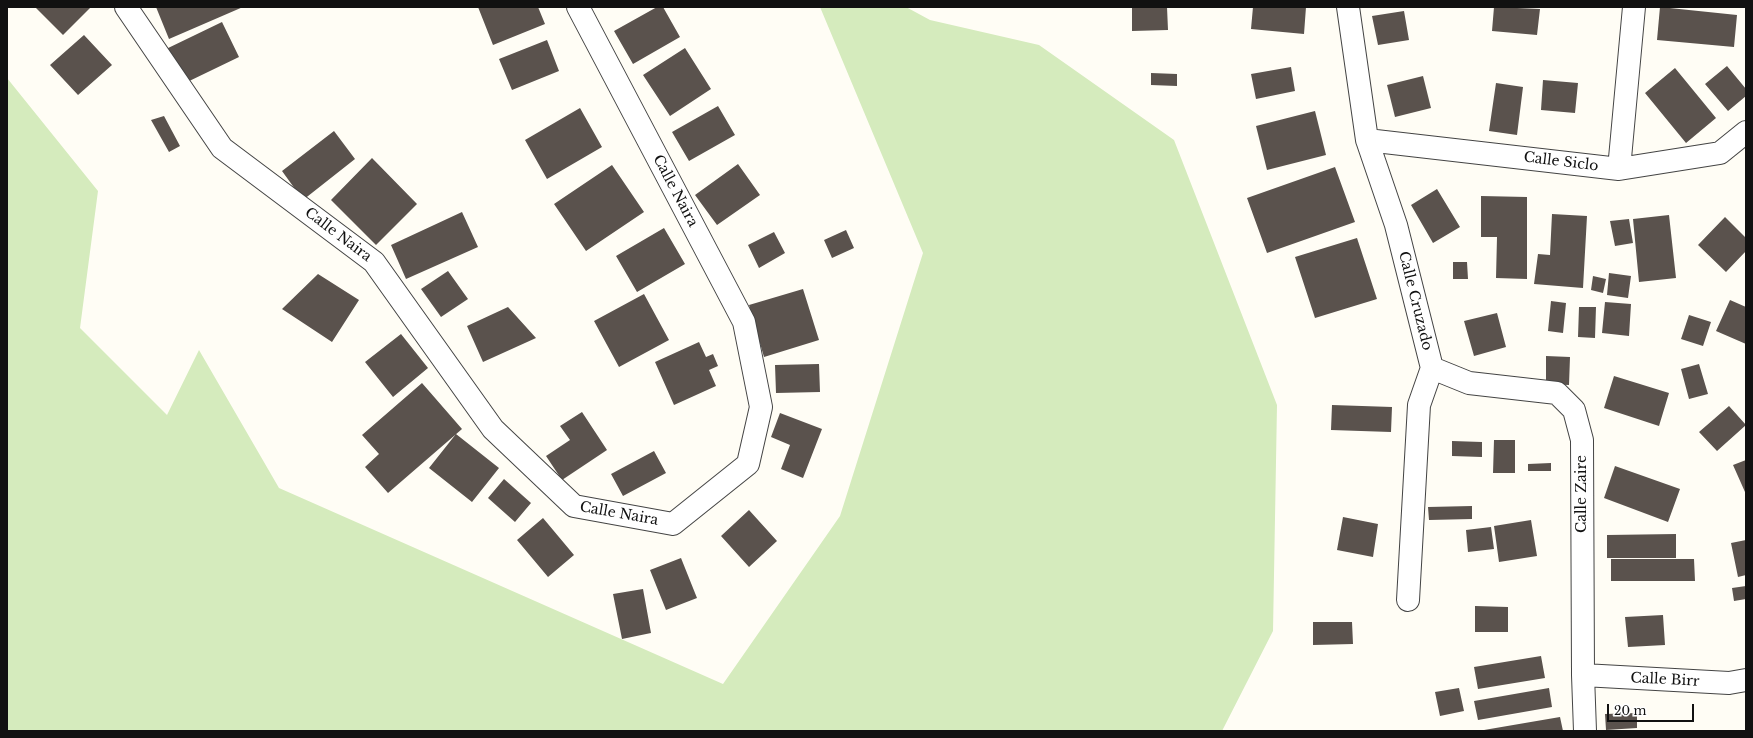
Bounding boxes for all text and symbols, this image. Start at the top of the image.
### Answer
street label: Calle Siclo [1523,149,1599,175]
street label: Calle Naira [649,152,701,230]
street label: Calle Naira [301,204,375,266]
street label: Calle Cruzado [1395,250,1435,352]
street label: Calle Zaire [1574,455,1590,533]
street label: Calle Naira [579,499,659,529]
street label: Calle Birr [1630,670,1700,690]
scale bar [1609,696,1696,722]
text: 20 m [1614,703,1646,718]

